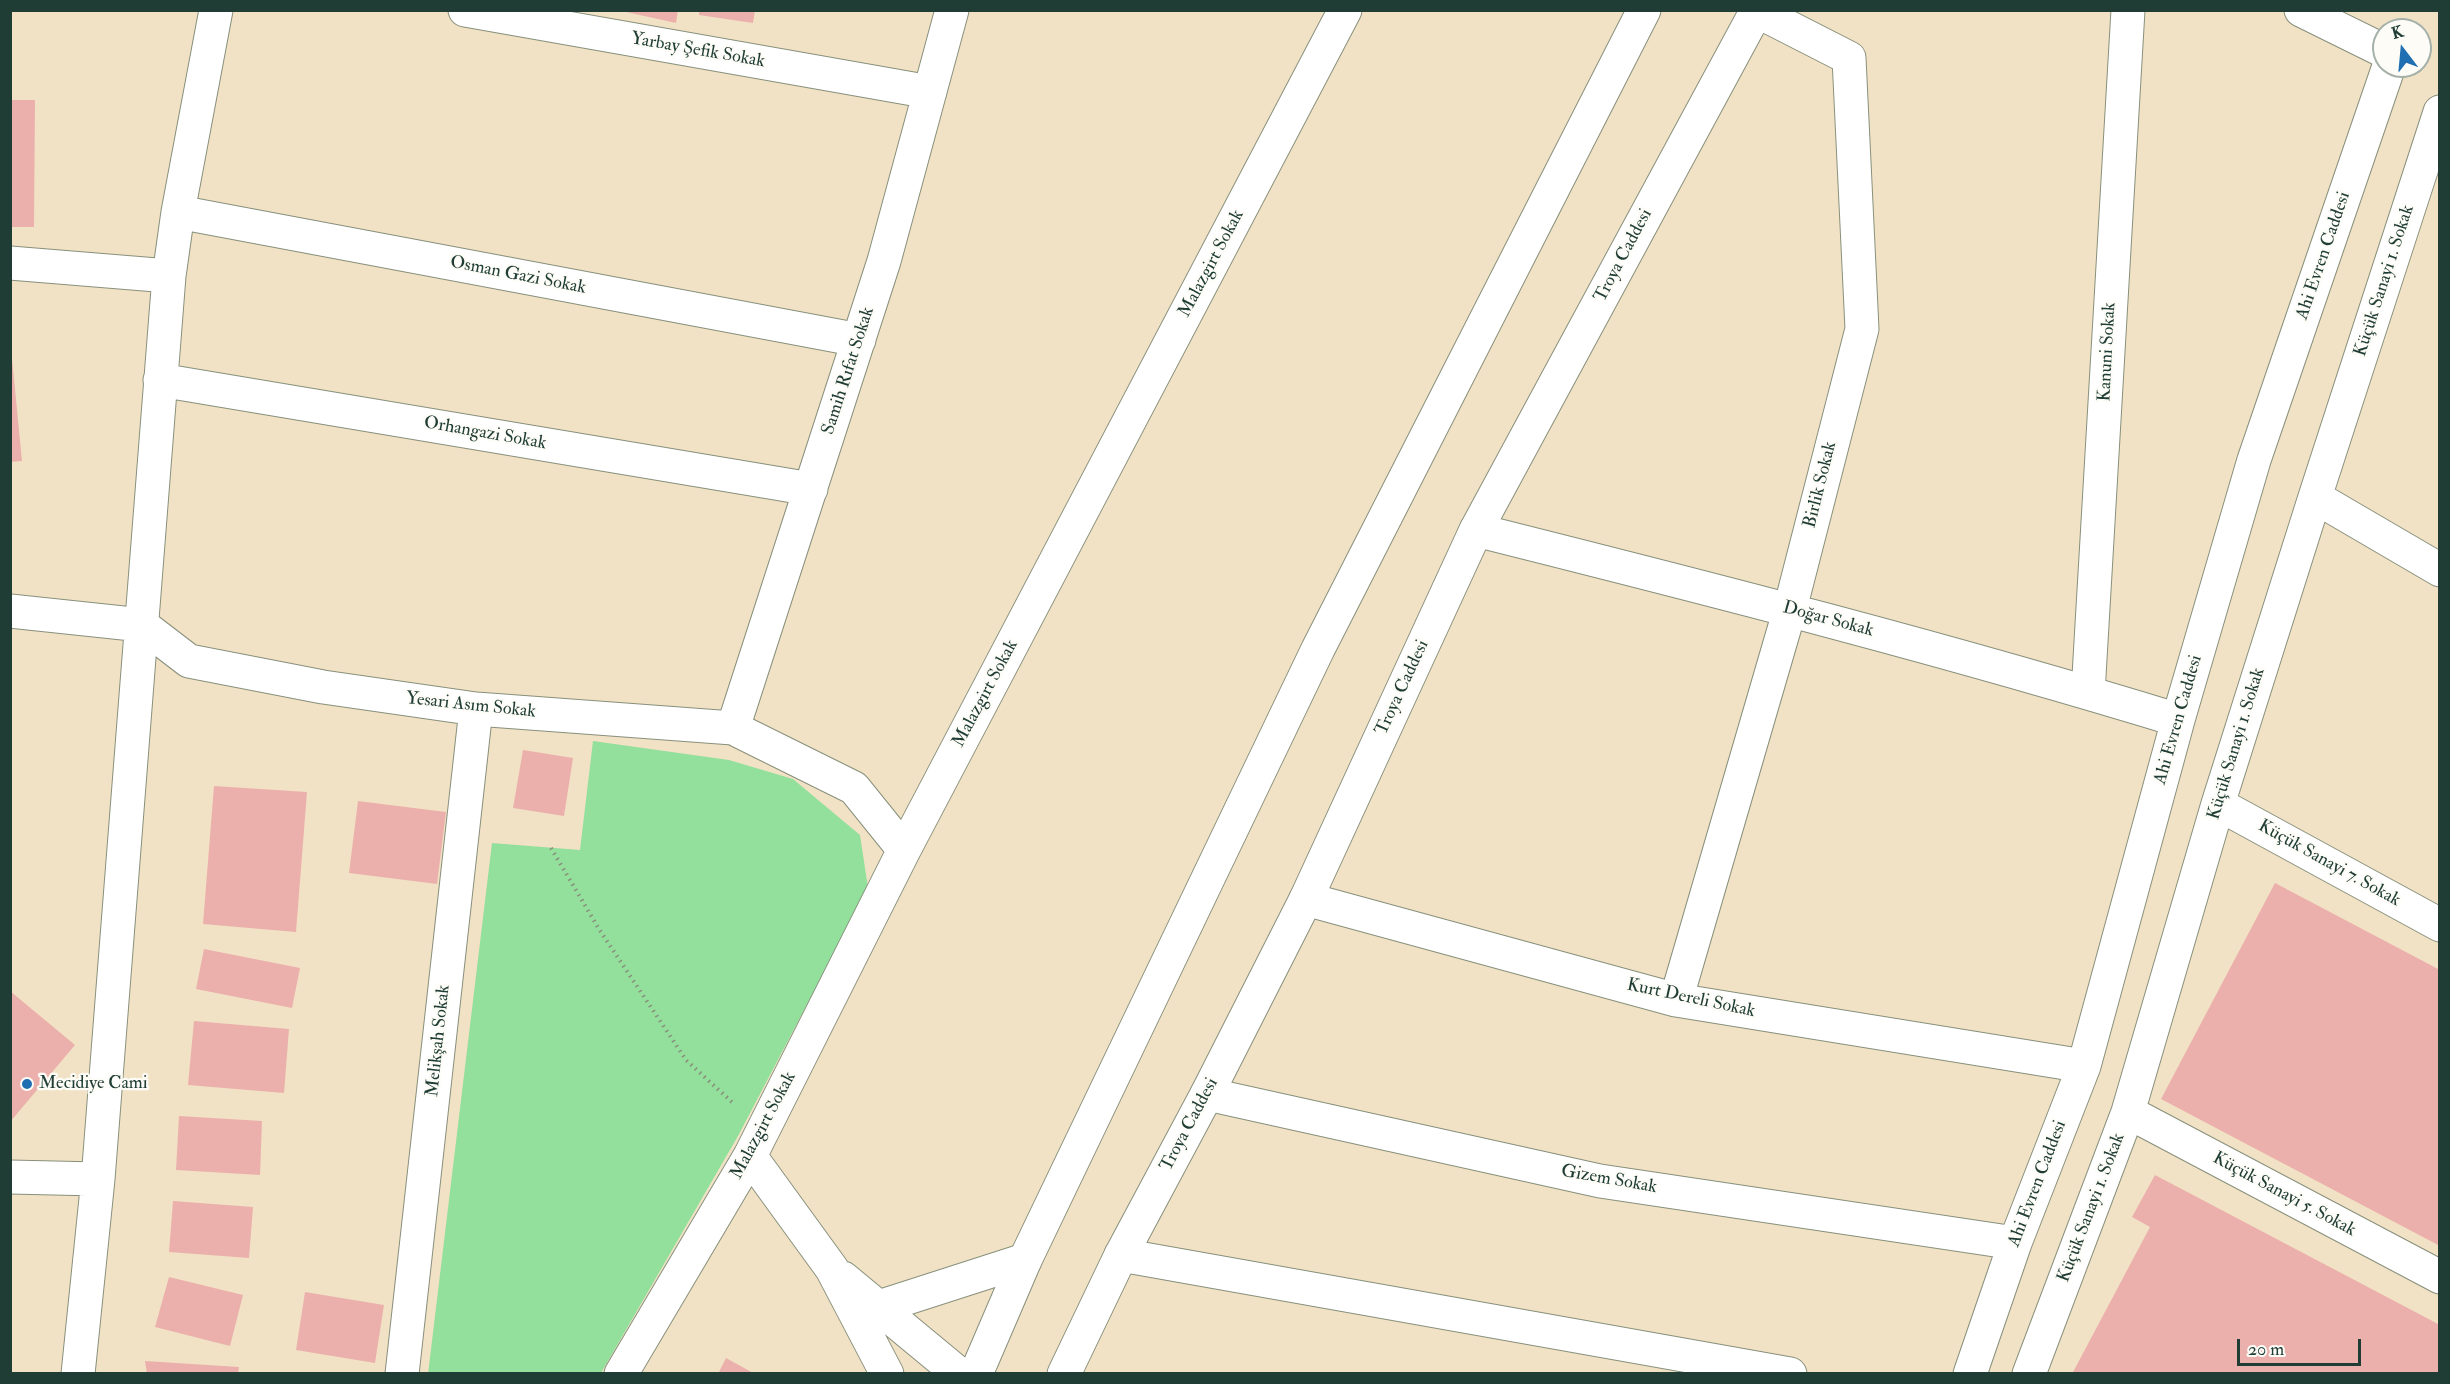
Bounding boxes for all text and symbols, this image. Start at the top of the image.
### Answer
north arrow [2372,18,2432,78]
text: K [2389,21,2406,44]
street label: Yarbay Şefik Sokak [629,29,767,73]
street label: Ahi Evren Caddesi [2292,189,2356,323]
street label: Küçük Sanayi 1. Sokak [2350,203,2420,359]
street label: Troya Caddesi [1590,206,1658,306]
street label: Malazgirt Sokak [1175,207,1249,321]
street label: Osman Gazi Sokak [448,252,588,300]
street label: Kanuni Sokak [2095,302,2121,402]
street label: Samih Rıfat Sokak [818,304,880,438]
street label: Orhangazi Sokak [422,413,548,455]
street label: Birlik Sokak [1800,440,1842,530]
street label: Doğar Sokak [1780,598,1876,642]
street label: Malazgirt Sokak [949,637,1023,751]
street label: Troya Caddesi [1372,637,1434,739]
street label: Ahi Evren Caddesi [2150,653,2208,787]
street label: Küçük Sanayi 1. Sokak [2204,665,2270,823]
street label: Yesari Asım Sokak [405,688,537,724]
street label: Küçük Sanayi 7. Sokak [2254,816,2404,912]
street label: Kurt Dereli Sokak [1625,975,1757,1023]
street label: Melikşah Sokak [422,984,456,1098]
street label: Malazgirt Sokak [727,1069,801,1183]
place label: Mecidiye Cami [39,1073,148,1095]
street label: Troya Caddesi [1156,1075,1224,1175]
marker: Mecidiye Cami [20,1077,34,1091]
street label: Ahi Evren Caddesi [2004,1118,2072,1250]
street label: Küçük Sanayi 1. Sokak [2054,1130,2130,1286]
street label: Küçük Sanayi 5. Sokak [2209,1148,2359,1242]
street label: Gizem Sokak [1559,1161,1659,1199]
scale bar [2240,1327,2364,1365]
text: 20 m [2248,1338,2284,1361]

